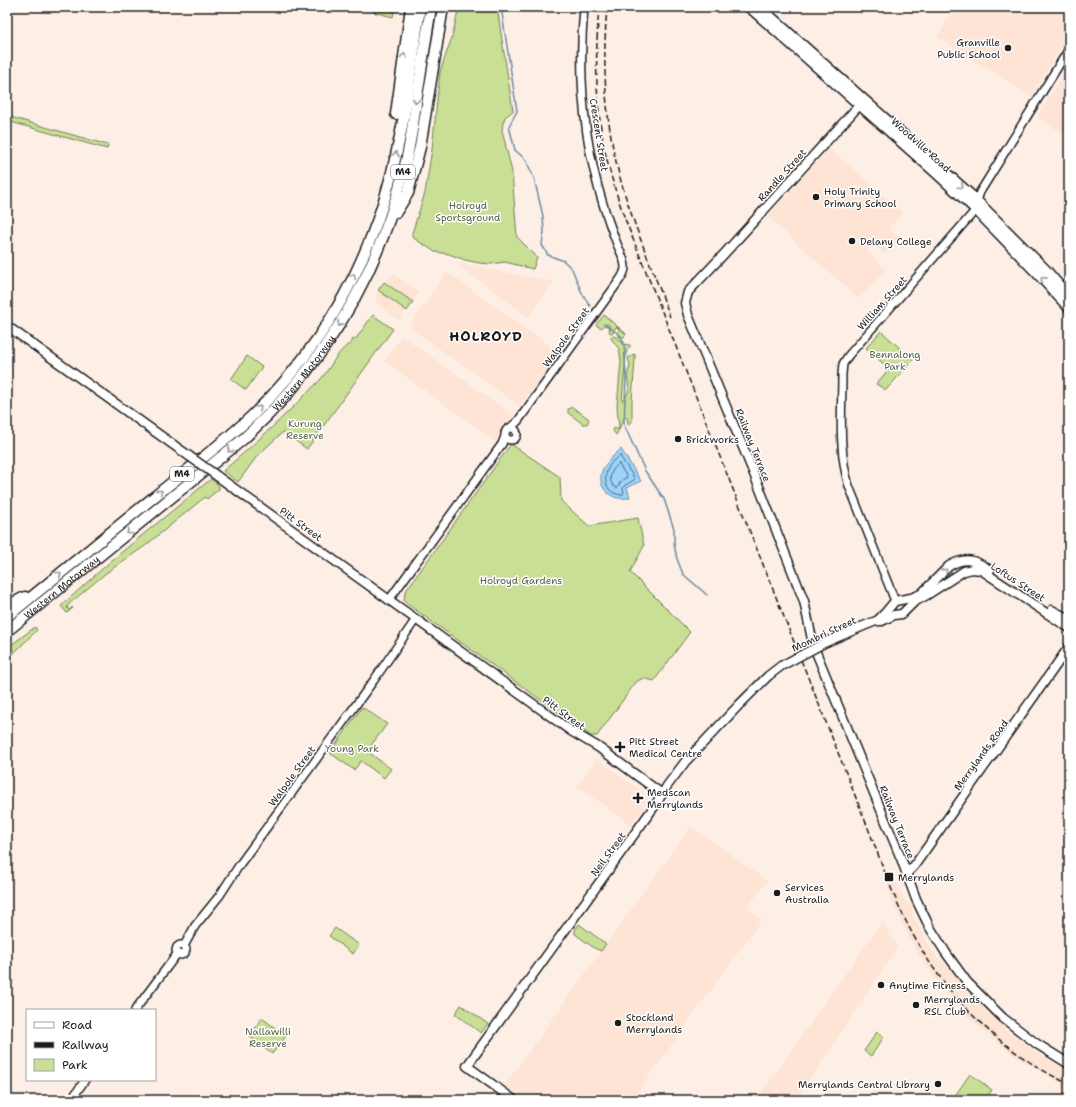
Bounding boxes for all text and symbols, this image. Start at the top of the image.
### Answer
place label: Granville Public School [937,36,1000,61]
marker: Granville Public School [1003,43,1013,53]
one-way arrow [399,53,408,59]
street label: Crescent Street [587,97,611,173]
one-way arrow [412,98,421,104]
street label: Woodville Road [889,115,954,176]
street label: Randle Street [755,146,809,204]
one-way arrow [391,150,399,157]
road number: M4 [391,165,415,179]
one-way arrow [956,181,964,189]
place label: Holy Trinity Primary School [824,185,896,210]
marker: Holy Trinity Primary School [811,192,821,202]
park label: Holroyd Sportsground [436,199,501,224]
place label: Delany College [860,235,932,248]
marker: Delany College [847,236,857,246]
one-way arrow [348,273,356,280]
street label: William Street [854,273,910,333]
one-way arrow [1040,276,1047,284]
street label: Walpole Street [540,304,592,370]
one-way arrow [338,320,345,327]
district label: HOLROYD [449,327,523,345]
street label: Western Motorway [269,332,338,413]
park label: Bennalong Park [870,348,920,373]
one-way arrow [254,406,262,413]
street label: Railway Terrace [732,406,774,484]
park label: Kurung Reserve [286,417,324,442]
place label: Brickworks [686,433,739,446]
marker: Brickworks [673,434,683,444]
one-way arrow [228,445,235,452]
road number: M4 [170,467,194,481]
one-way arrow [155,490,162,497]
street label: Pitt Street [277,504,325,544]
one-way arrow [127,527,134,534]
street label: Western Motorway [21,552,102,621]
street label: Loftus Street [988,560,1048,604]
one-way arrow [940,568,948,576]
one-way arrow [54,572,62,579]
park label: Holroyd Gardens [480,574,562,587]
street label: Mombri Street [790,613,858,655]
street label: Pitt Street [540,693,588,733]
street label: Merrylands Road [951,716,1012,793]
place label: Pitt Street Medical Centre [629,735,702,760]
marker: Pitt Street Medical Centre [614,741,626,753]
park label: Young Park [325,742,379,755]
street label: Walpole Street [266,743,318,809]
street label: Railway Terrace [876,783,918,861]
place label: Medscan Merrylands [647,786,703,811]
marker: Medscan Merrylands [632,792,644,804]
street label: Neil Street [588,829,628,879]
marker: Merrylands [883,871,895,883]
place label: Merrylands [898,871,954,884]
place label: Services Australia [785,881,830,906]
marker: Services Australia [772,888,782,898]
place label: Anytime Fitness [889,979,966,992]
marker: Anytime Fitness [876,980,886,990]
place label: Merrylands RSL Club [924,993,980,1018]
marker: Merrylands RSL Club [911,1000,921,1010]
legend [26,1009,156,1081]
place label: Stockland Merrylands [626,1011,682,1036]
text: Road [62,1017,93,1033]
marker: Stockland Merrylands [613,1018,623,1028]
park label: Nallawilli Reserve [245,1025,291,1050]
text: Railway [62,1037,109,1053]
text: Park [62,1057,88,1073]
place label: Merrylands Central Library [798,1078,930,1091]
marker: Merrylands Central Library [933,1079,943,1089]

